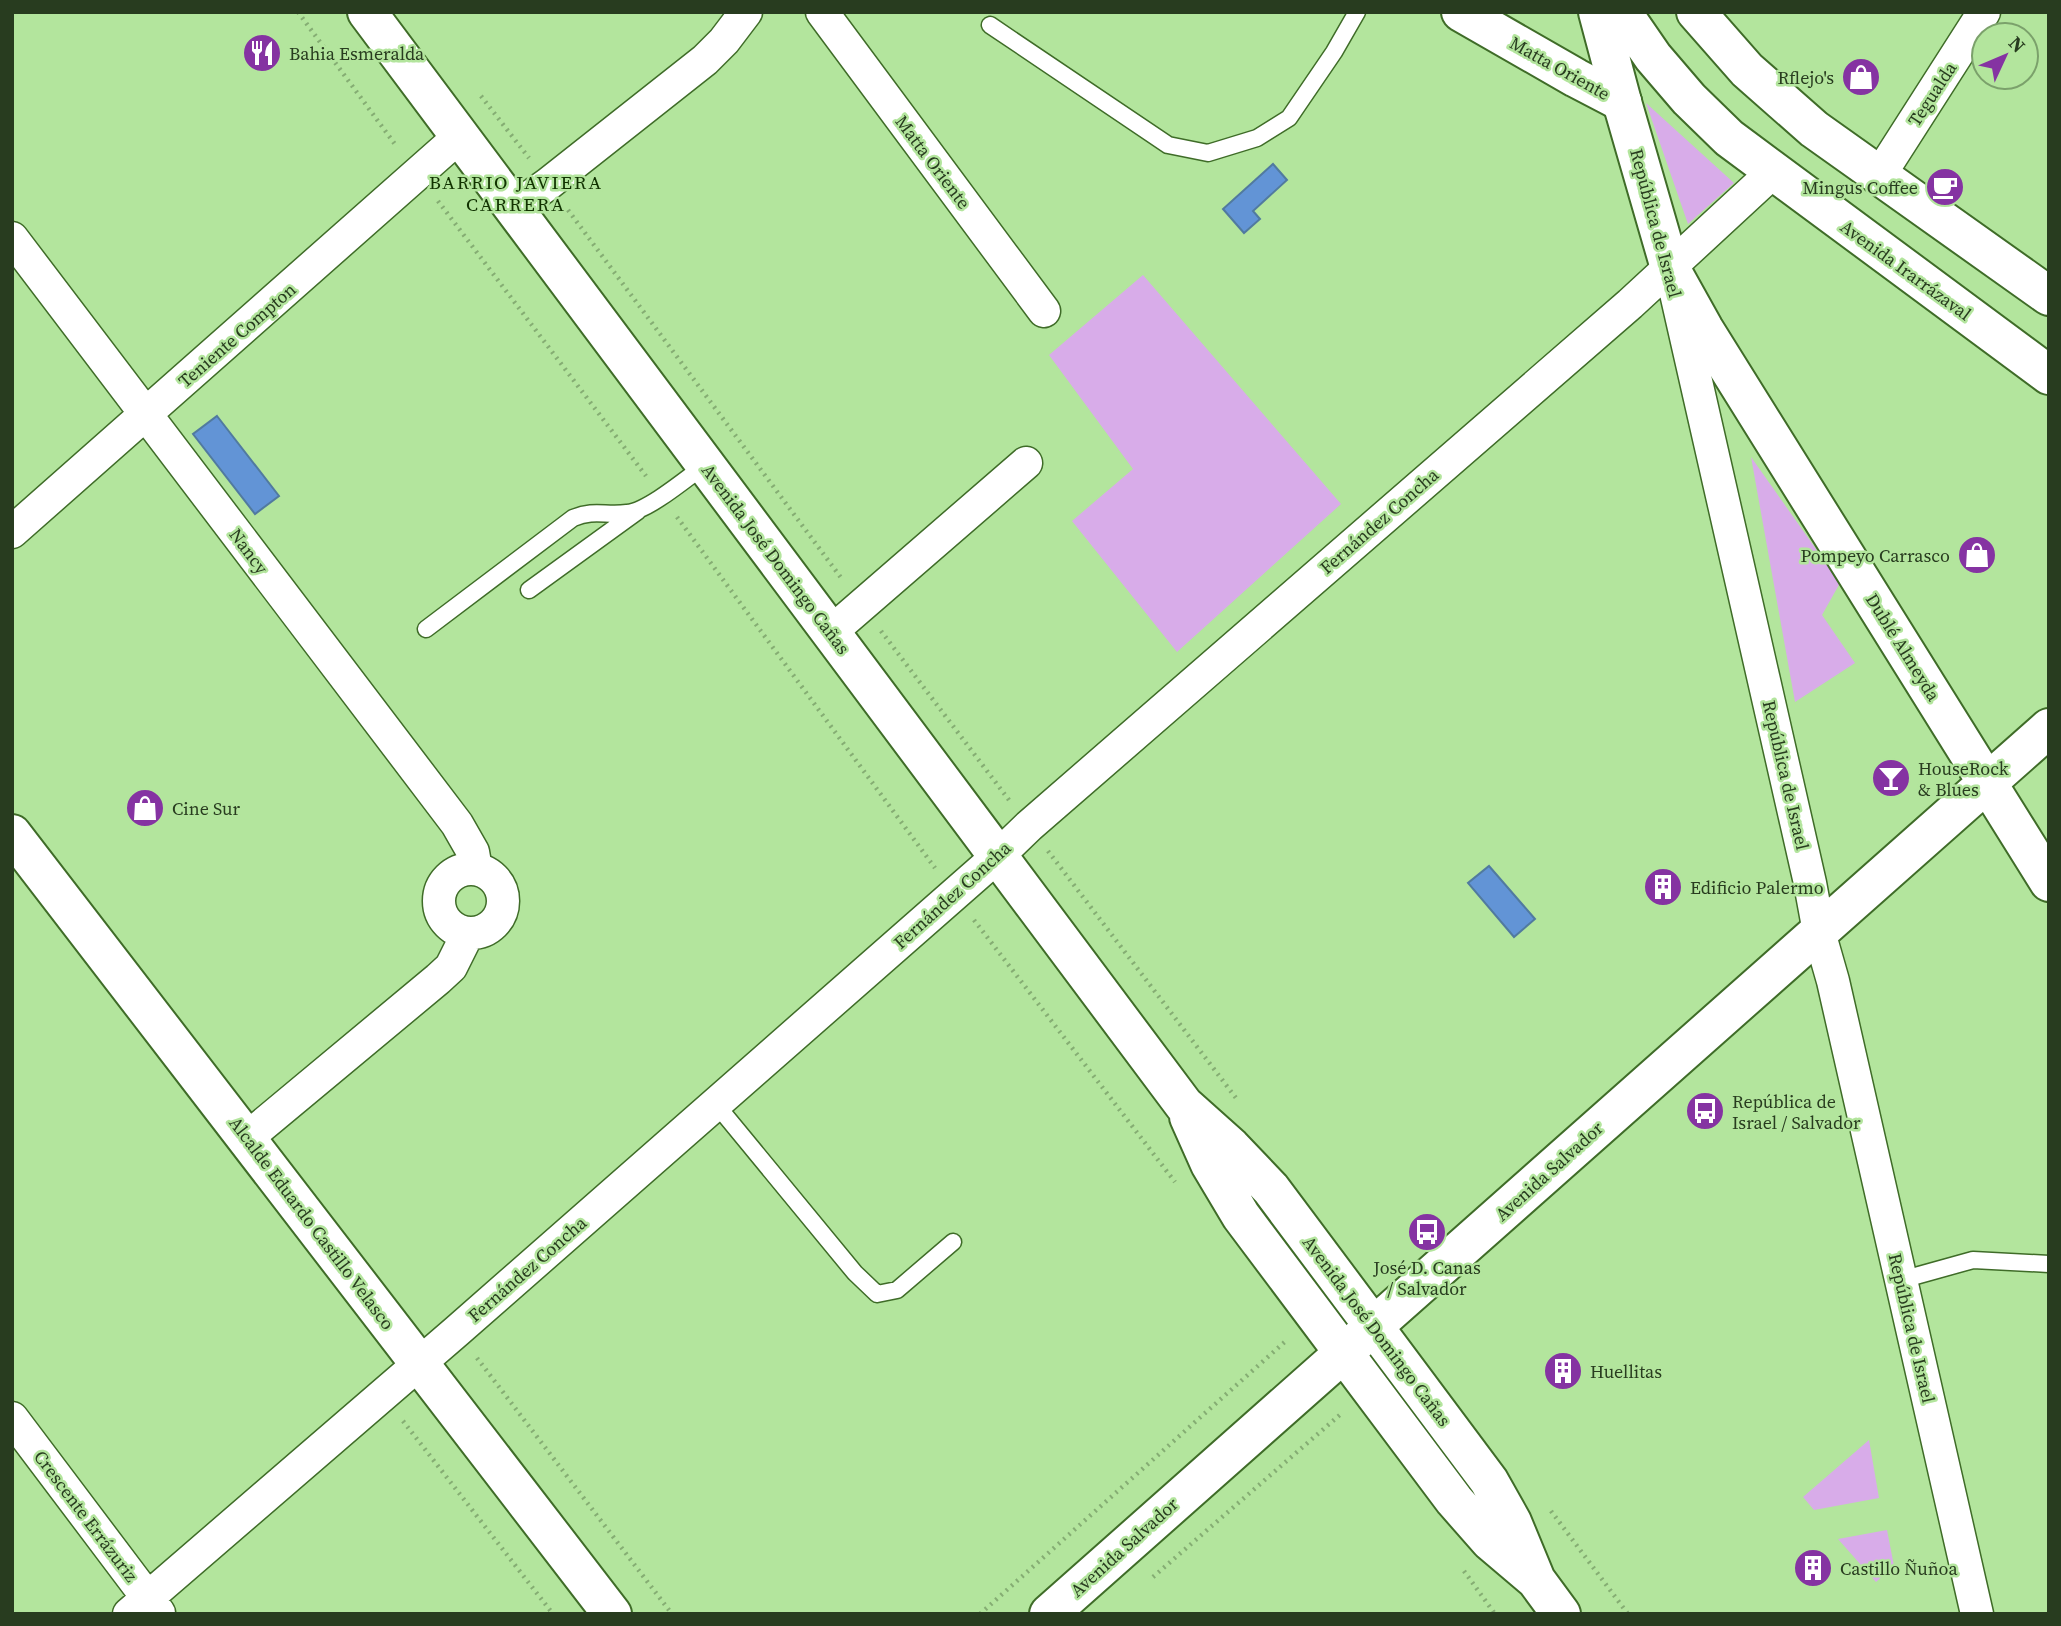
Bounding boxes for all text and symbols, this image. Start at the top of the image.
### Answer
north arrow [1970,21,2040,91]
street label: Matta Oriente [1505,30,1615,106]
text: N [2003,30,2031,58]
restaurant icon: Bahia Esmeralda [241,32,283,74]
place label: Bahia Esmeralda [289,41,425,66]
shop icon: Rflejo's [1840,56,1882,98]
street label: Tegualda [1902,56,1963,131]
place label: Rflejo's [1777,65,1834,90]
street label: Matta Oriente [890,110,976,214]
street label: República de Israel [1624,146,1688,300]
cafe icon: Mingus Coffee [1924,166,1966,208]
district label: BARRIO JAVIERA CARRERA [429,169,603,217]
place label: Mingus Coffee [1802,175,1918,200]
street label: Avenida Irarrázaval [1835,214,1977,326]
street label: Teniente Compton [173,277,301,393]
street label: Avenida José Domingo Cañas [696,459,856,660]
street label: Fernández Concha [1314,462,1444,580]
street label: Nancy [224,523,275,580]
shop icon: Pompeyo Carrasco [1956,534,1998,576]
place label: Pompeyo Carrasco [1800,543,1950,568]
street label: Dublé Almeyda [1860,588,1947,706]
street label: República de Israel [1757,698,1815,852]
place label: HouseRock & Blues [1918,756,2009,802]
bar icon: HouseRock & Blues [1870,757,1912,799]
shop icon: Cine Sur [124,787,166,829]
place label: Cine Sur [172,796,241,821]
street label: Fernández Concha [888,835,1017,954]
building icon: Edificio Palermo [1642,866,1684,908]
place label: Edificio Palermo [1690,875,1824,900]
place label: República de Israel / Salvador [1732,1089,1861,1135]
bus stop icon: República de Israel / Salvador [1684,1090,1726,1132]
street label: Alcalde Eduardo Castillo Velasco [224,1111,401,1335]
street label: Avenida Salvador [1489,1115,1609,1226]
street label: Fernández Concha [462,1210,592,1328]
bus stop icon: José D. Canas / Salvador [1406,1211,1448,1253]
street label: Avenida José Domingo Cañas [1297,1231,1457,1432]
street label: República de Israel [1883,1251,1941,1405]
place label: José D. Canas / Salvador [1372,1255,1481,1301]
building icon: Huellitas [1542,1350,1584,1392]
place label: Huellitas [1590,1359,1662,1384]
street label: Crescente Errázuriz [28,1445,144,1587]
street label: Avenida Salvador [1064,1491,1184,1602]
building icon: Castillo Ñuñoa [1792,1547,1834,1589]
place label: Castillo Ñuñoa [1840,1556,1958,1581]

